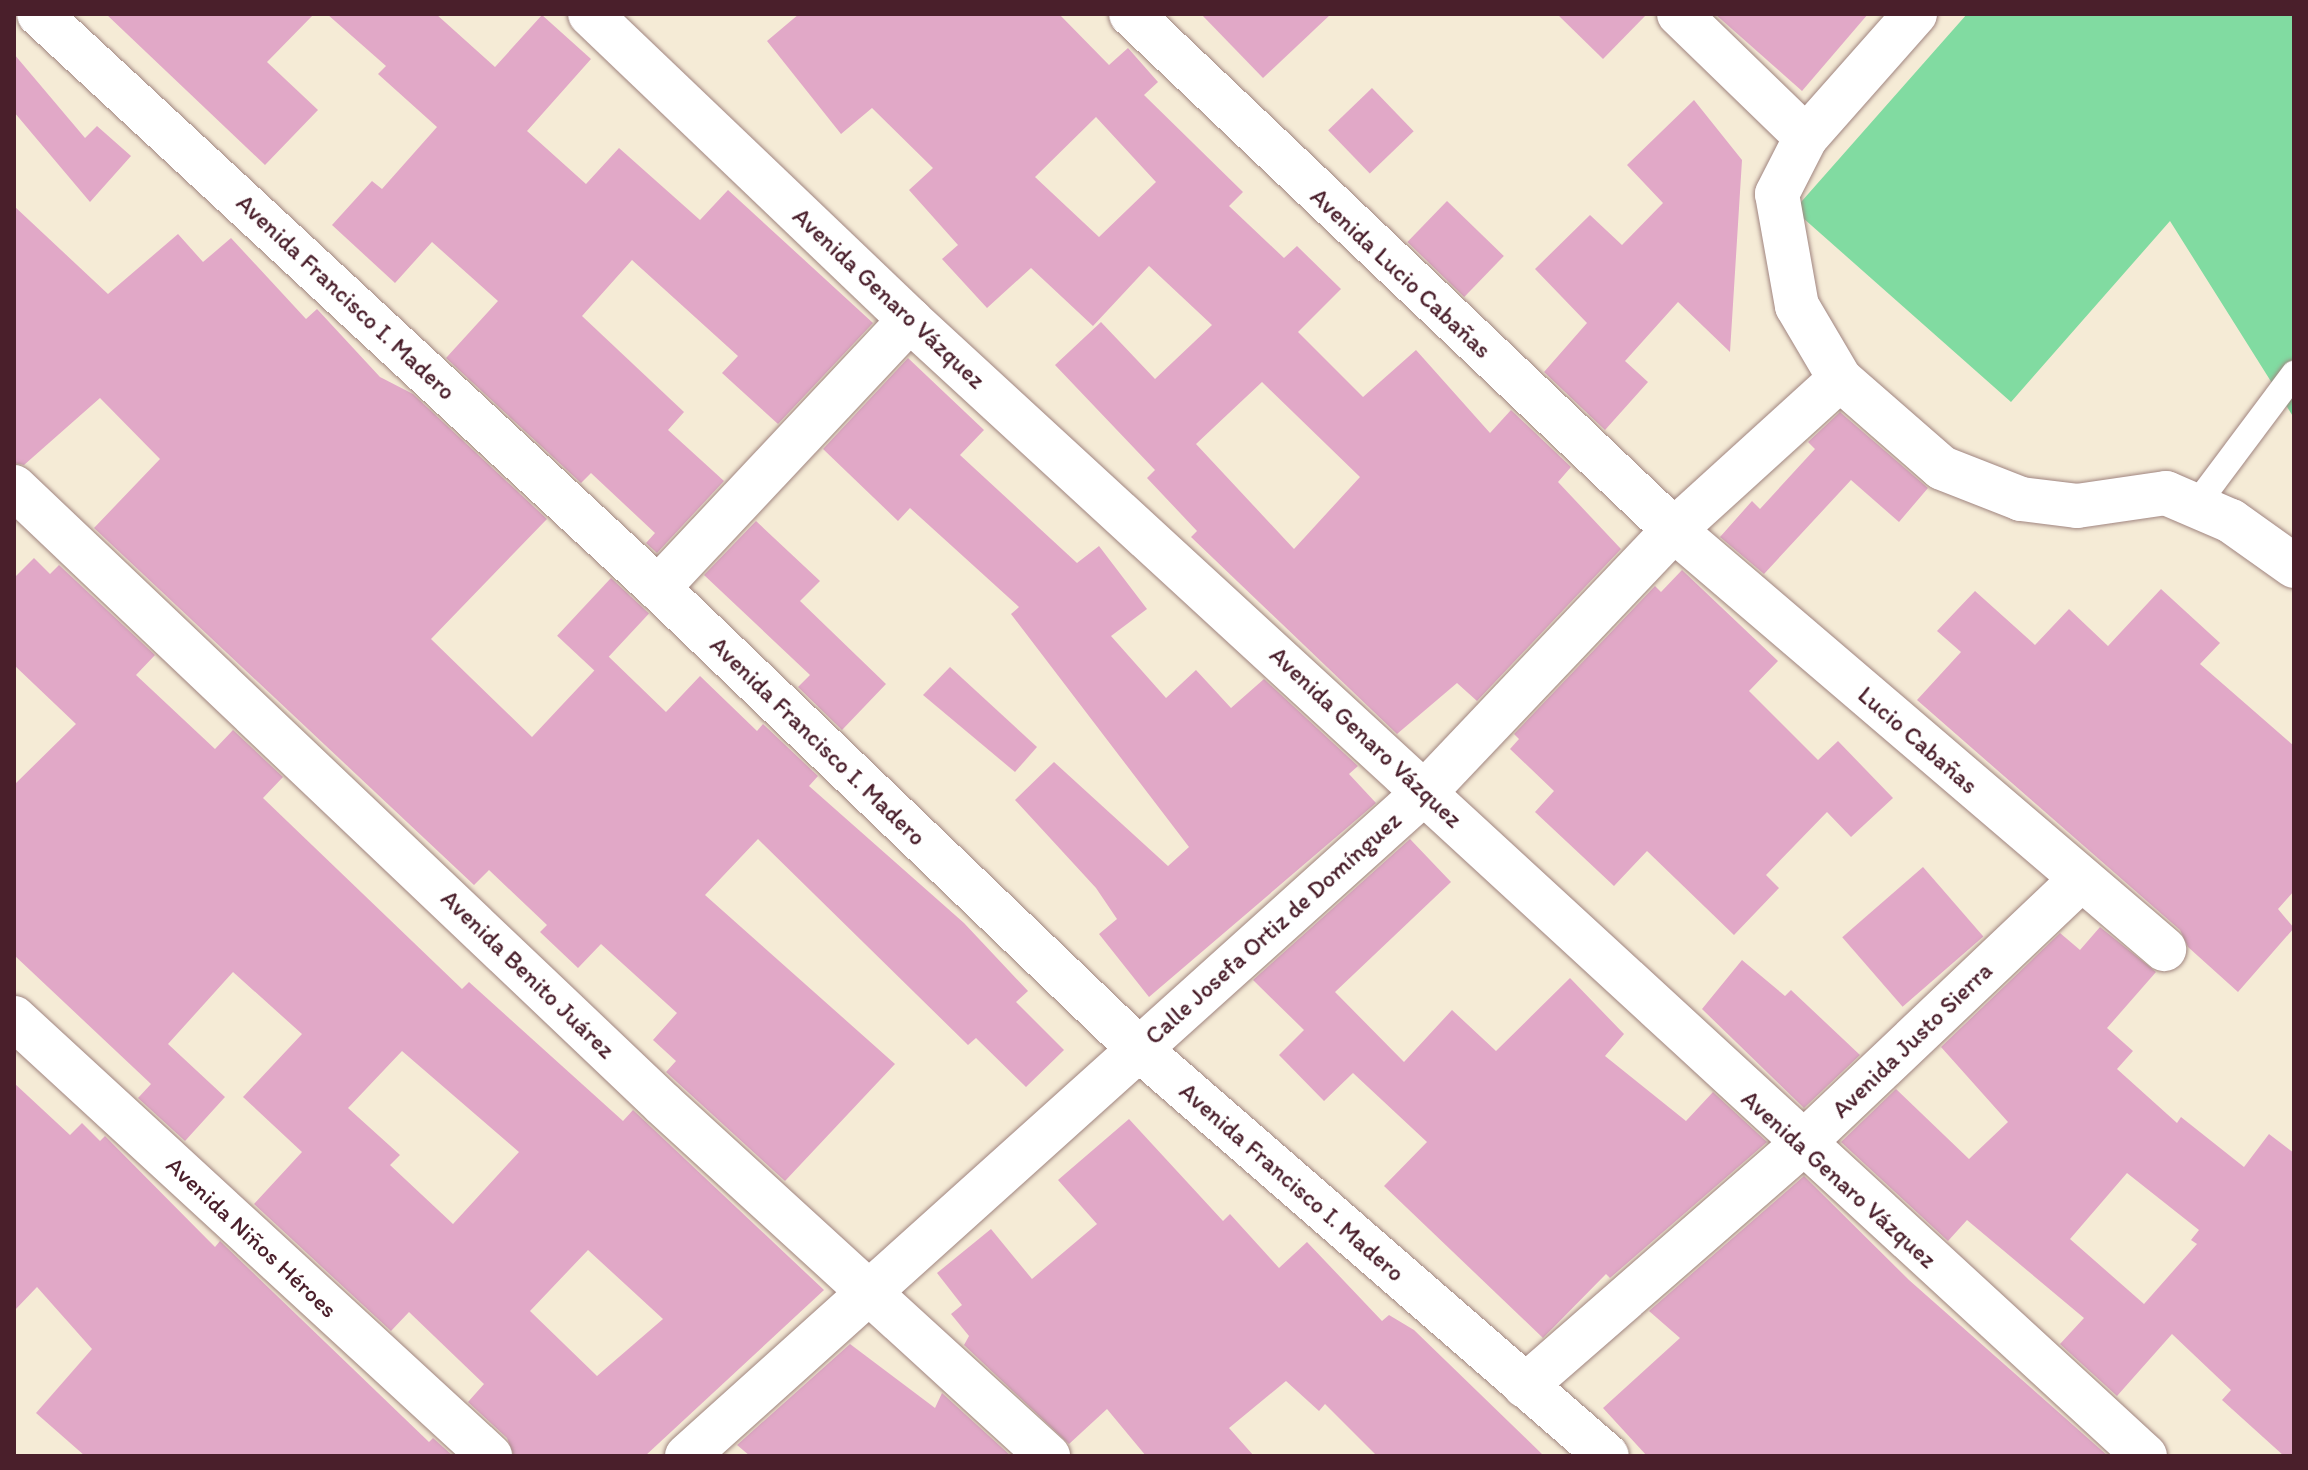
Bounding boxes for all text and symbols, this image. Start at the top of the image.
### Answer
street label: Avenida Lucio Cabañas [1305,182,1497,364]
street label: Avenida Francisco I. Madero [231,188,461,406]
street label: Avenida Genaro Vázquez [787,201,991,395]
street label: Avenida Francisco I. Madero [704,630,932,852]
street label: Avenida Genaro Vázquez [1264,640,1468,834]
street label: Lucio Cabañas [1852,680,1984,800]
street label: Calle Josefa Ortiz de Domínguez [1139,805,1407,1051]
street label: Avenida Benito Juárez [435,884,621,1064]
street label: Avenida Justo Sierra [1826,956,1998,1124]
street label: Avenida Francisco I. Madero [1174,1077,1410,1287]
street label: Avenida Genaro Vázquez [1736,1084,1942,1274]
street label: Avenida Niños Héroes [160,1150,344,1324]

